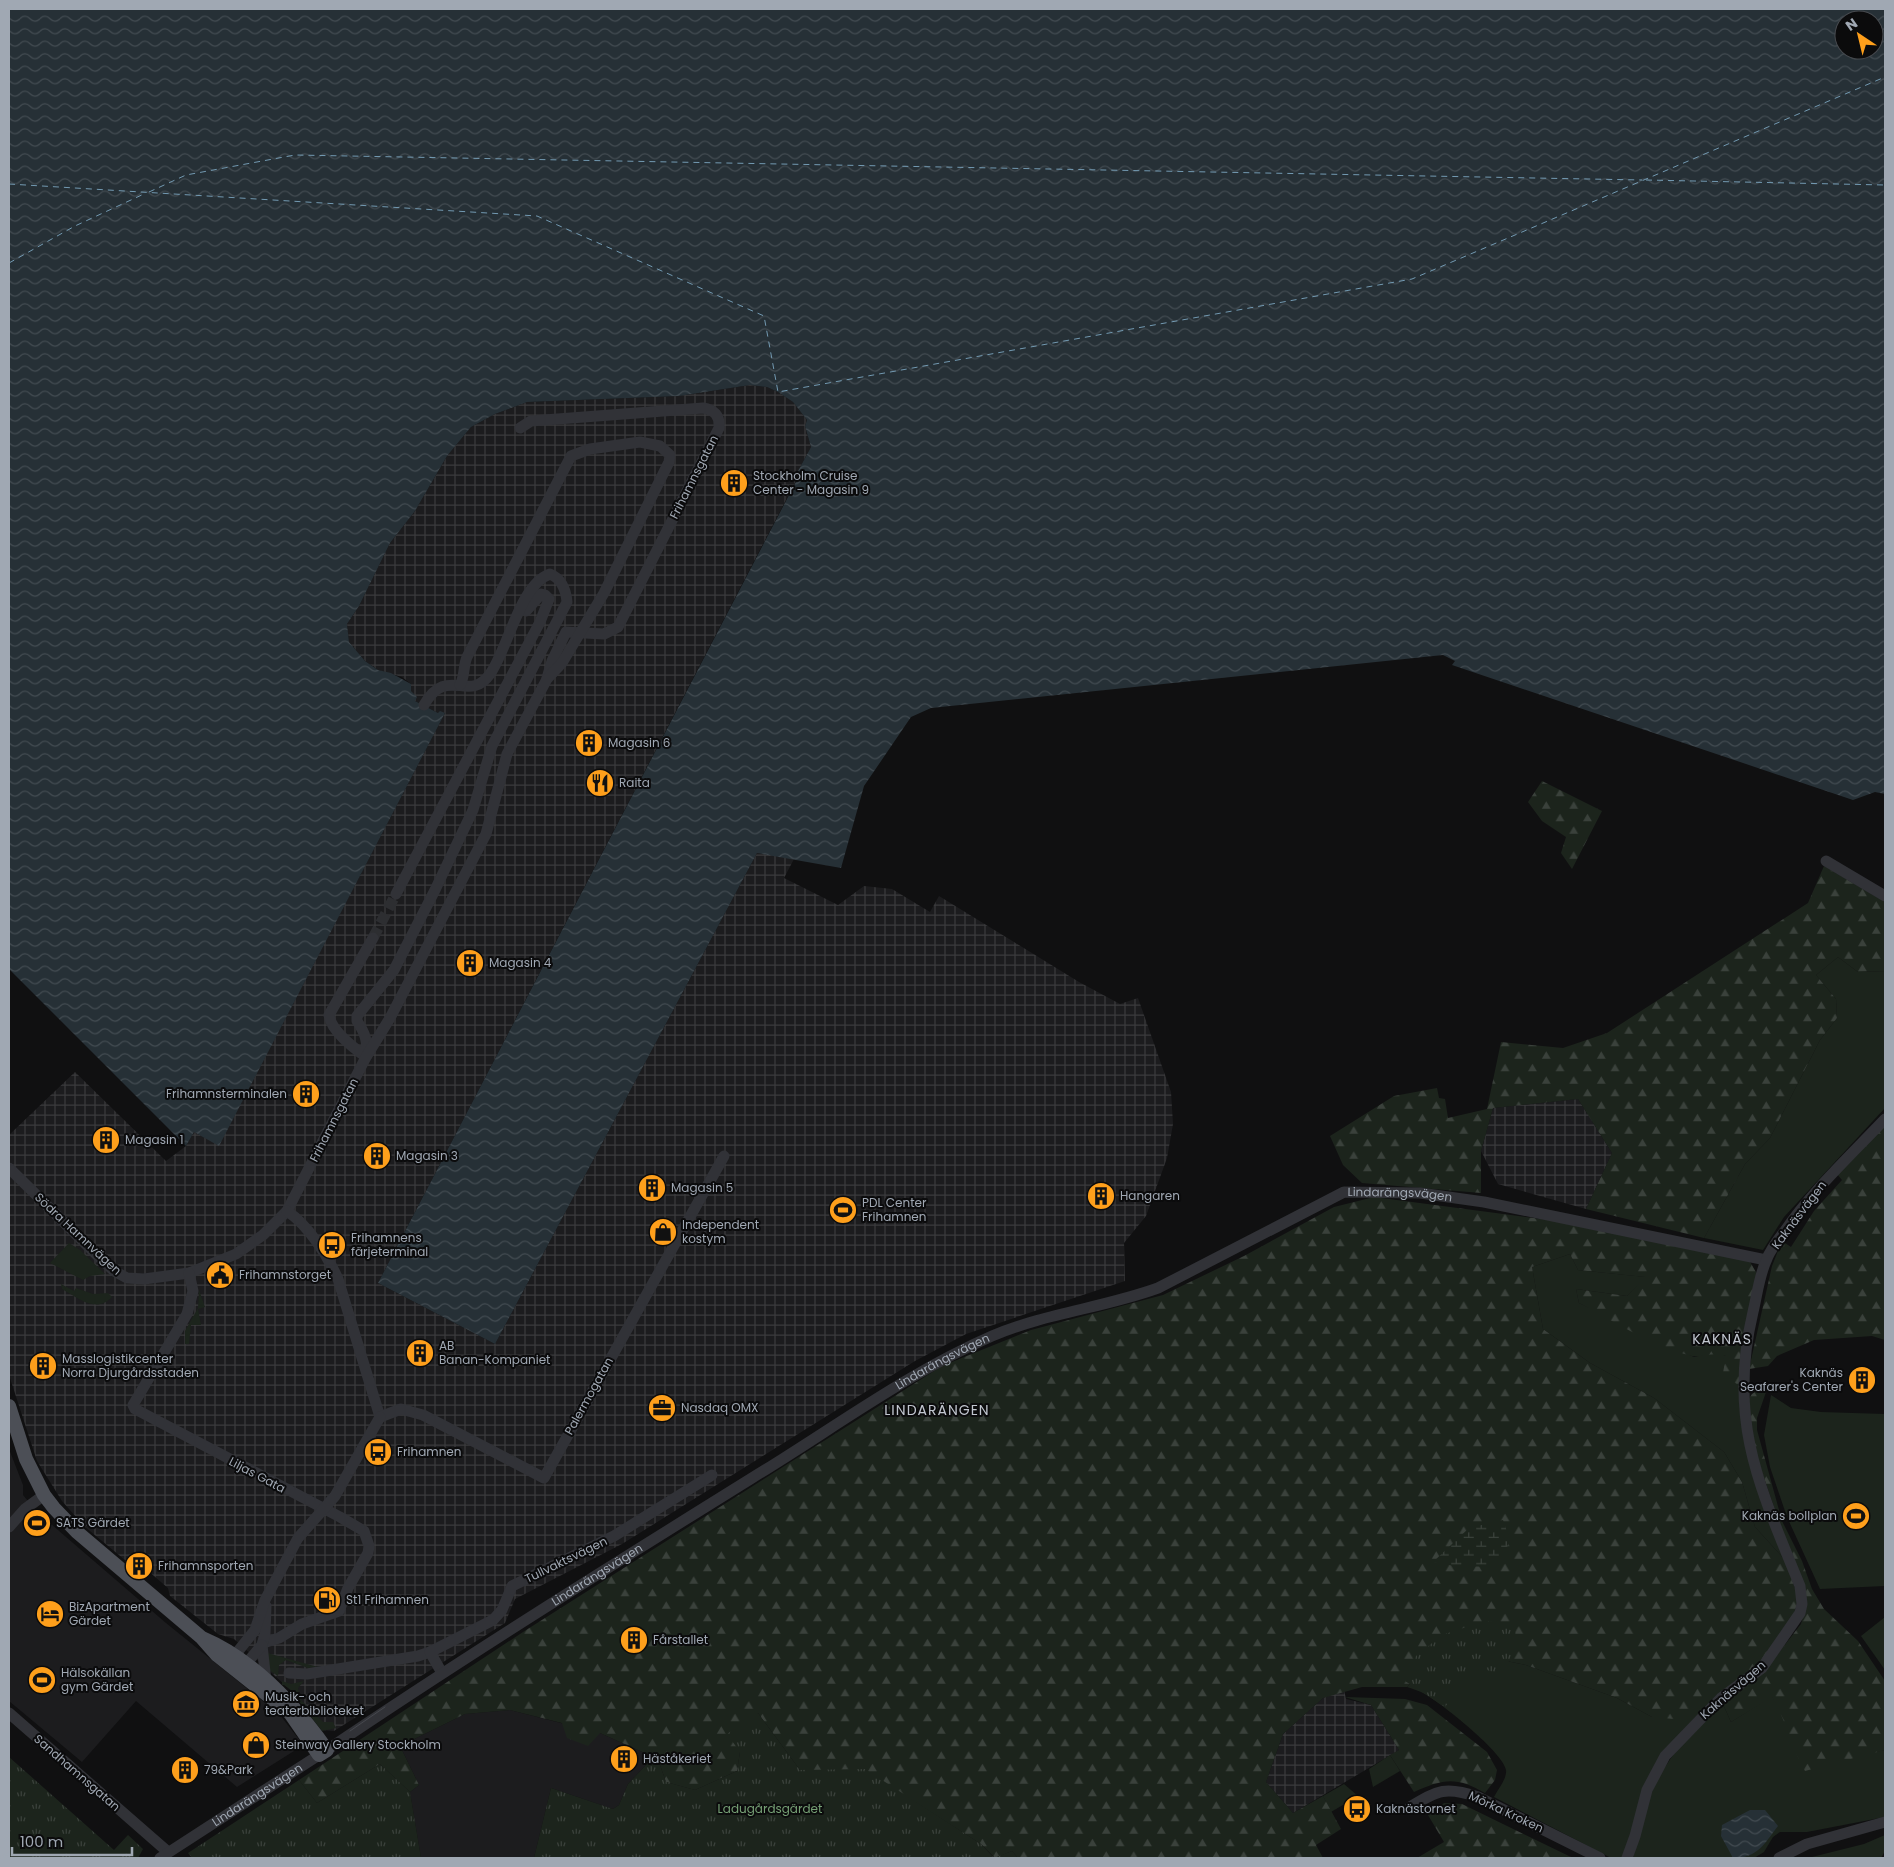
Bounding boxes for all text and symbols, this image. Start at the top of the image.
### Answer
north arrow [1834,10,1884,60]
text: N [1841,13,1862,36]
street label: Frihamnsgatan [665,432,722,522]
place label: Stockholm Cruise Center - Magasin 9 [753,467,869,498]
building icon: Stockholm Cruise Center - Magasin 9 [719,468,749,498]
building icon: Magasin 6 [574,728,604,758]
place label: Magasin 6 [608,734,670,751]
restaurant icon: Raita [585,768,615,798]
place label: Raita [619,774,650,791]
building icon: Magasin 4 [455,948,485,978]
place label: Magasin 4 [489,954,552,971]
street label: Frihamnsgatan [305,1075,362,1165]
building icon: Frihamnsterminalen [291,1079,321,1109]
place label: Frihamnsterminalen [166,1085,287,1102]
building icon: Magasin 1 [91,1125,121,1155]
place label: Magasin 1 [125,1131,184,1148]
building icon: Magasin 3 [362,1141,392,1171]
place label: Magasin 3 [396,1147,458,1164]
building icon: Magasin 5 [637,1173,667,1203]
street label: Kaknäsvägen [1767,1177,1830,1252]
place label: Magasin 5 [671,1179,733,1196]
building icon: Hangaren [1086,1181,1116,1211]
street label: Lindarängsvägen [1347,1183,1453,1205]
place label: Hangaren [1120,1187,1180,1204]
street label: Södra Hamnvägen [31,1189,126,1278]
place label: PDL Center Frihamnen [862,1194,927,1225]
sports icon: PDL Center Frihamnen [828,1195,858,1225]
place label: Independent kostym [682,1216,759,1247]
shop icon: Independent kostym [648,1217,678,1247]
place label: Frihamnens färjeterminal [351,1229,428,1260]
bus stop icon: Frihamnens färjeterminal [317,1230,347,1260]
public building icon: Frihamnstorget [205,1260,235,1290]
place label: Frihamnstorget [239,1266,331,1283]
street label: Lindarängsvägen [892,1329,992,1393]
district label: KAKNÄS [1692,1329,1752,1349]
place label: AB Banan-Kompaniet [439,1337,550,1368]
building icon: AB Banan-Kompaniet [405,1338,435,1368]
place label: Masslogistikcenter Norra Djurgårdsstaden [62,1350,199,1381]
building icon: Masslogistikcenter Norra Djurgårdsstaden [28,1351,58,1381]
street label: Palermogatan [560,1354,617,1438]
place label: Kaknäs Seafarer's Center [1740,1364,1844,1395]
building icon: Kaknäs Seafarer's Center [1847,1365,1877,1395]
office icon: Nasdaq OMX [647,1393,677,1423]
place label: Nasdaq OMX [681,1399,759,1416]
district label: LINDARÄNGEN [884,1400,990,1420]
bus stop icon: Frihamnen [363,1437,393,1467]
place label: Frihamnen [397,1443,461,1460]
street label: Liljas Gata [226,1453,288,1497]
sports icon: Kaknäs bollplan [1841,1501,1871,1531]
place label: Kaknäs bollplan [1742,1507,1837,1524]
sports icon: SATS Gärdet [22,1508,52,1538]
place label: SATS Gärdet [56,1514,130,1531]
street label: Tullvaktsvägen [522,1532,610,1587]
street label: Lindarängsvägen [548,1539,646,1610]
building icon: Frihamnsporten [124,1551,154,1581]
place label: Frihamnsporten [158,1557,253,1574]
fuel station icon: St1 Frihamnen [312,1585,342,1615]
place label: St1 Frihamnen [346,1591,429,1608]
place label: BizApartment Gärdet [69,1598,150,1629]
hotel icon: BizApartment Gärdet [35,1599,65,1629]
building icon: Fårstallet [619,1625,649,1655]
place label: Fårstallet [653,1631,708,1648]
street label: Kaknäsvägen [1696,1656,1769,1723]
place label: Hälsokällan gym Gärdet [61,1664,133,1695]
sports icon: Hälsokällan gym Gärdet [27,1665,57,1695]
place label: Musik- och teaterbiblioteket [265,1688,364,1719]
museum icon: Musik- och teaterbiblioteket [231,1689,261,1719]
street label: Sandhamnsgatan [30,1730,124,1815]
shop icon: Steinway Gallery Stockholm [241,1730,271,1760]
place label: Steinway Gallery Stockholm [275,1736,441,1753]
building icon: Häståkeriet [609,1744,639,1774]
place label: Häståkeriet [643,1750,711,1767]
building icon: 79&Park [170,1755,200,1785]
street label: Lindarängsvägen [208,1759,306,1830]
place label: 79&Park [204,1761,254,1778]
street label: Mörka Kroken [1466,1787,1546,1836]
bus stop icon: Kaknästornet [1342,1794,1372,1824]
park label: Ladugårdsgärdet [718,1800,822,1817]
place label: Kaknästornet [1376,1800,1456,1817]
scale bar [12,1824,132,1856]
text: 100 m [20,1831,63,1852]

